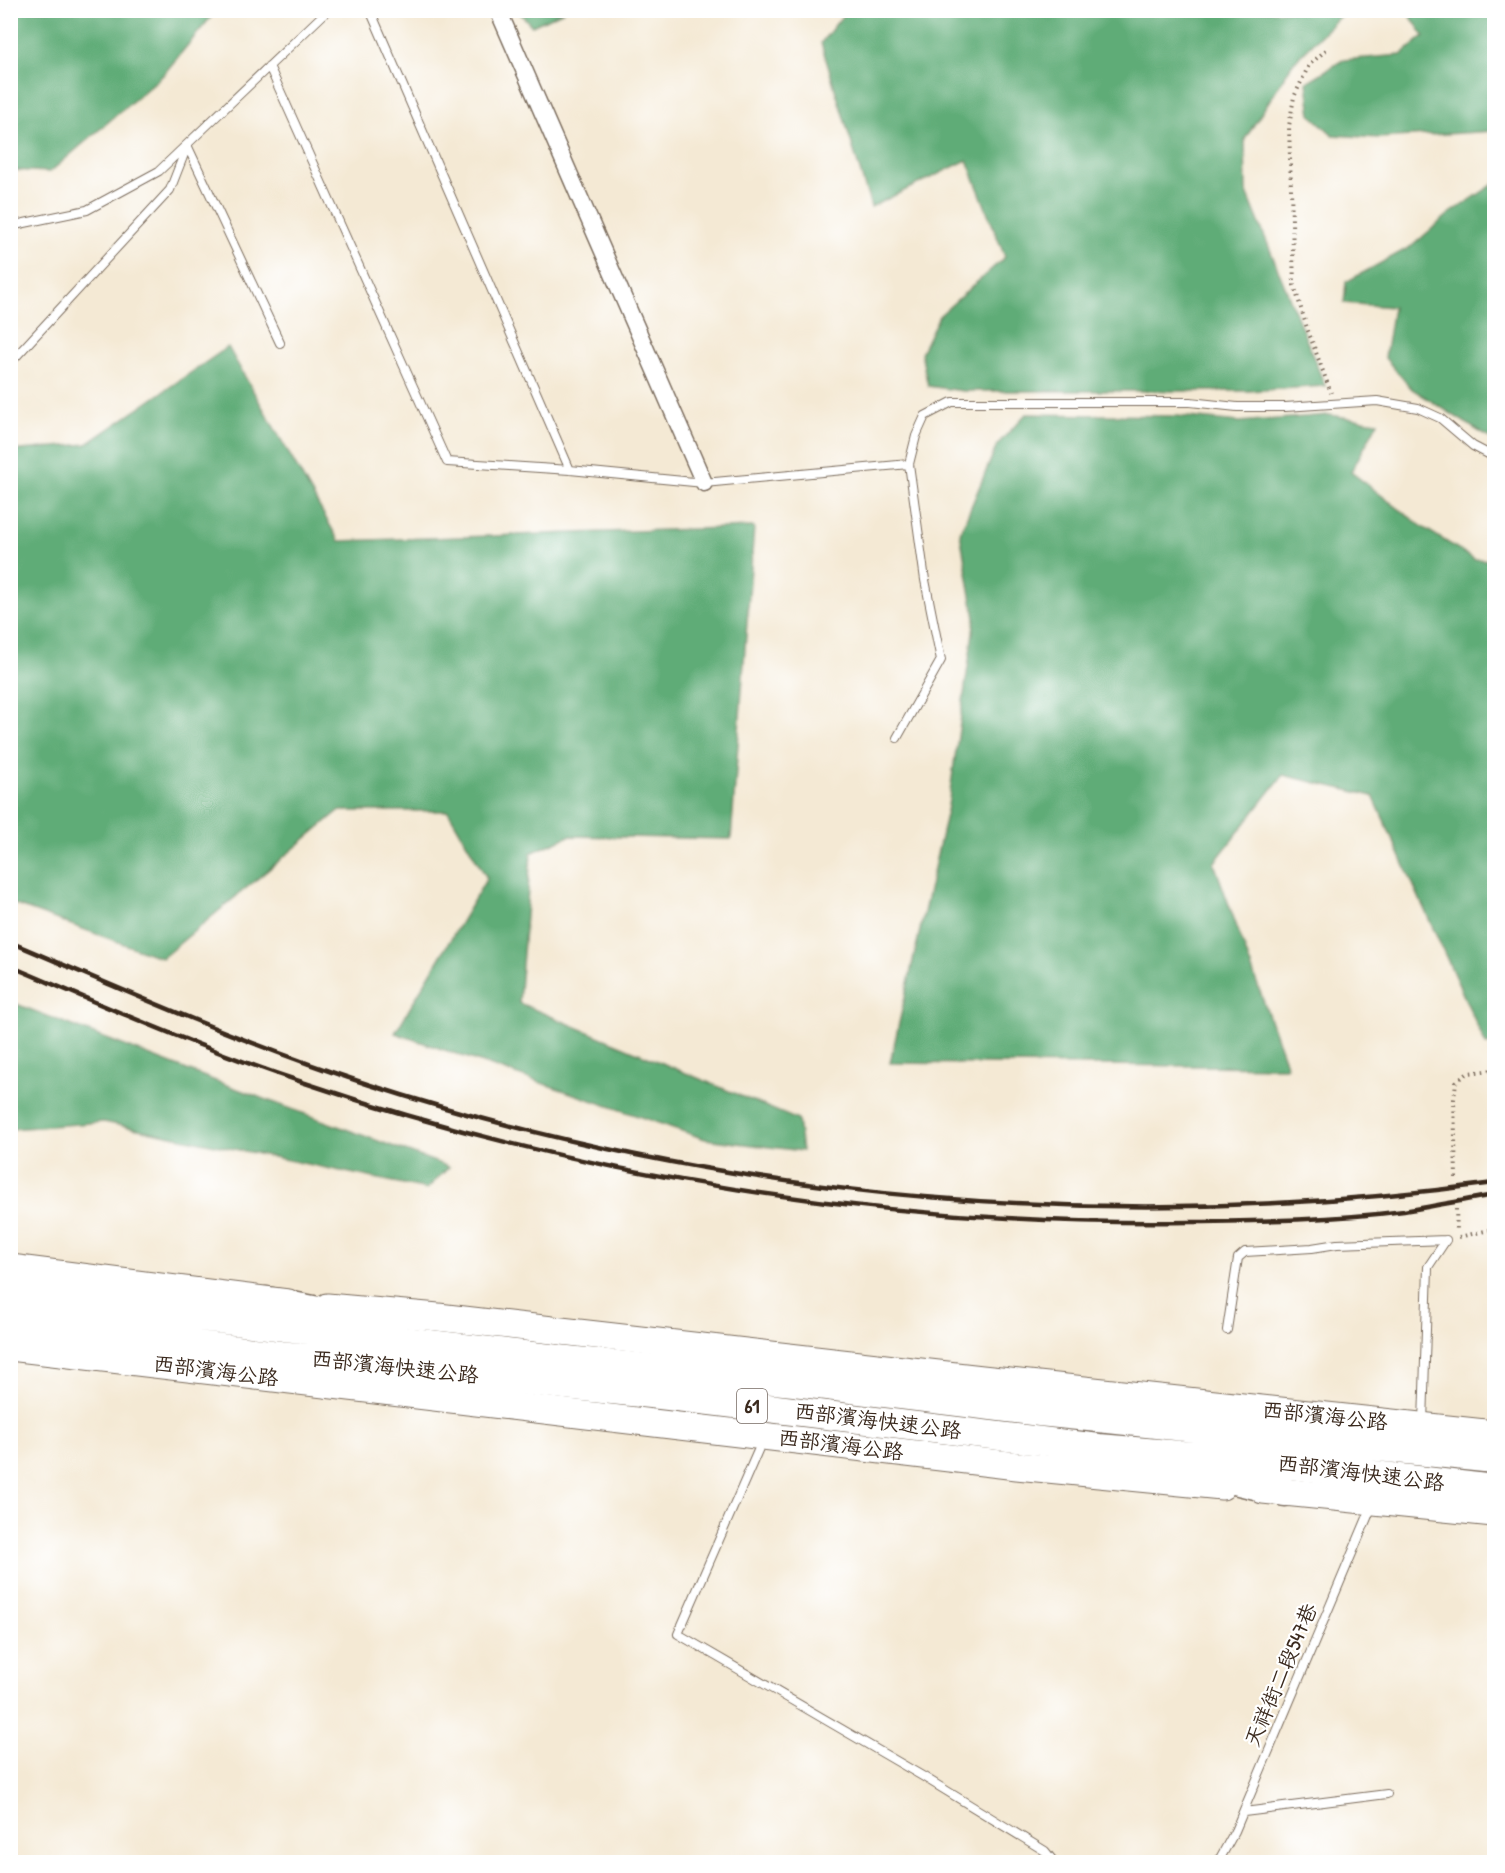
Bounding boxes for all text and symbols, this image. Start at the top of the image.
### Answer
street label: 西部濱海快速公路 [310,1343,480,1390]
street label: 西部濱海公路 [152,1348,280,1393]
road number: 61 [737,1389,767,1423]
street label: 西部濱海公路 [1261,1394,1389,1437]
street label: 西部濱海快速公路 [793,1396,963,1445]
street label: 西部濱海公路 [777,1422,905,1467]
street label: 西部濱海快速公路 [1276,1448,1446,1497]
street label: 天祥街二段547巷 [1237,1599,1324,1751]

